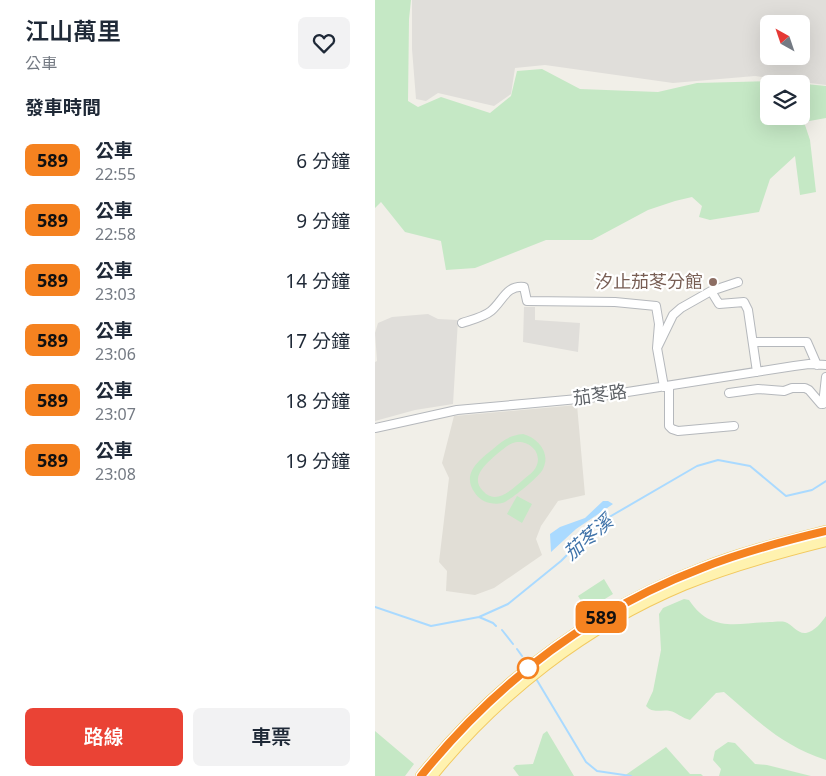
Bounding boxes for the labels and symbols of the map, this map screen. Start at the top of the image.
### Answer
north arrow [760,15,810,65]
place label: 汐止茄苳分館 [595,269,703,293]
marker: 汐止茄苳分館 [707,276,719,288]
street label: 茄苳路 [571,378,628,410]
water label: 茄苳溪 [558,507,620,566]
line badge: 589 [572,601,630,633]
unlabelled marker [517,657,539,679]

